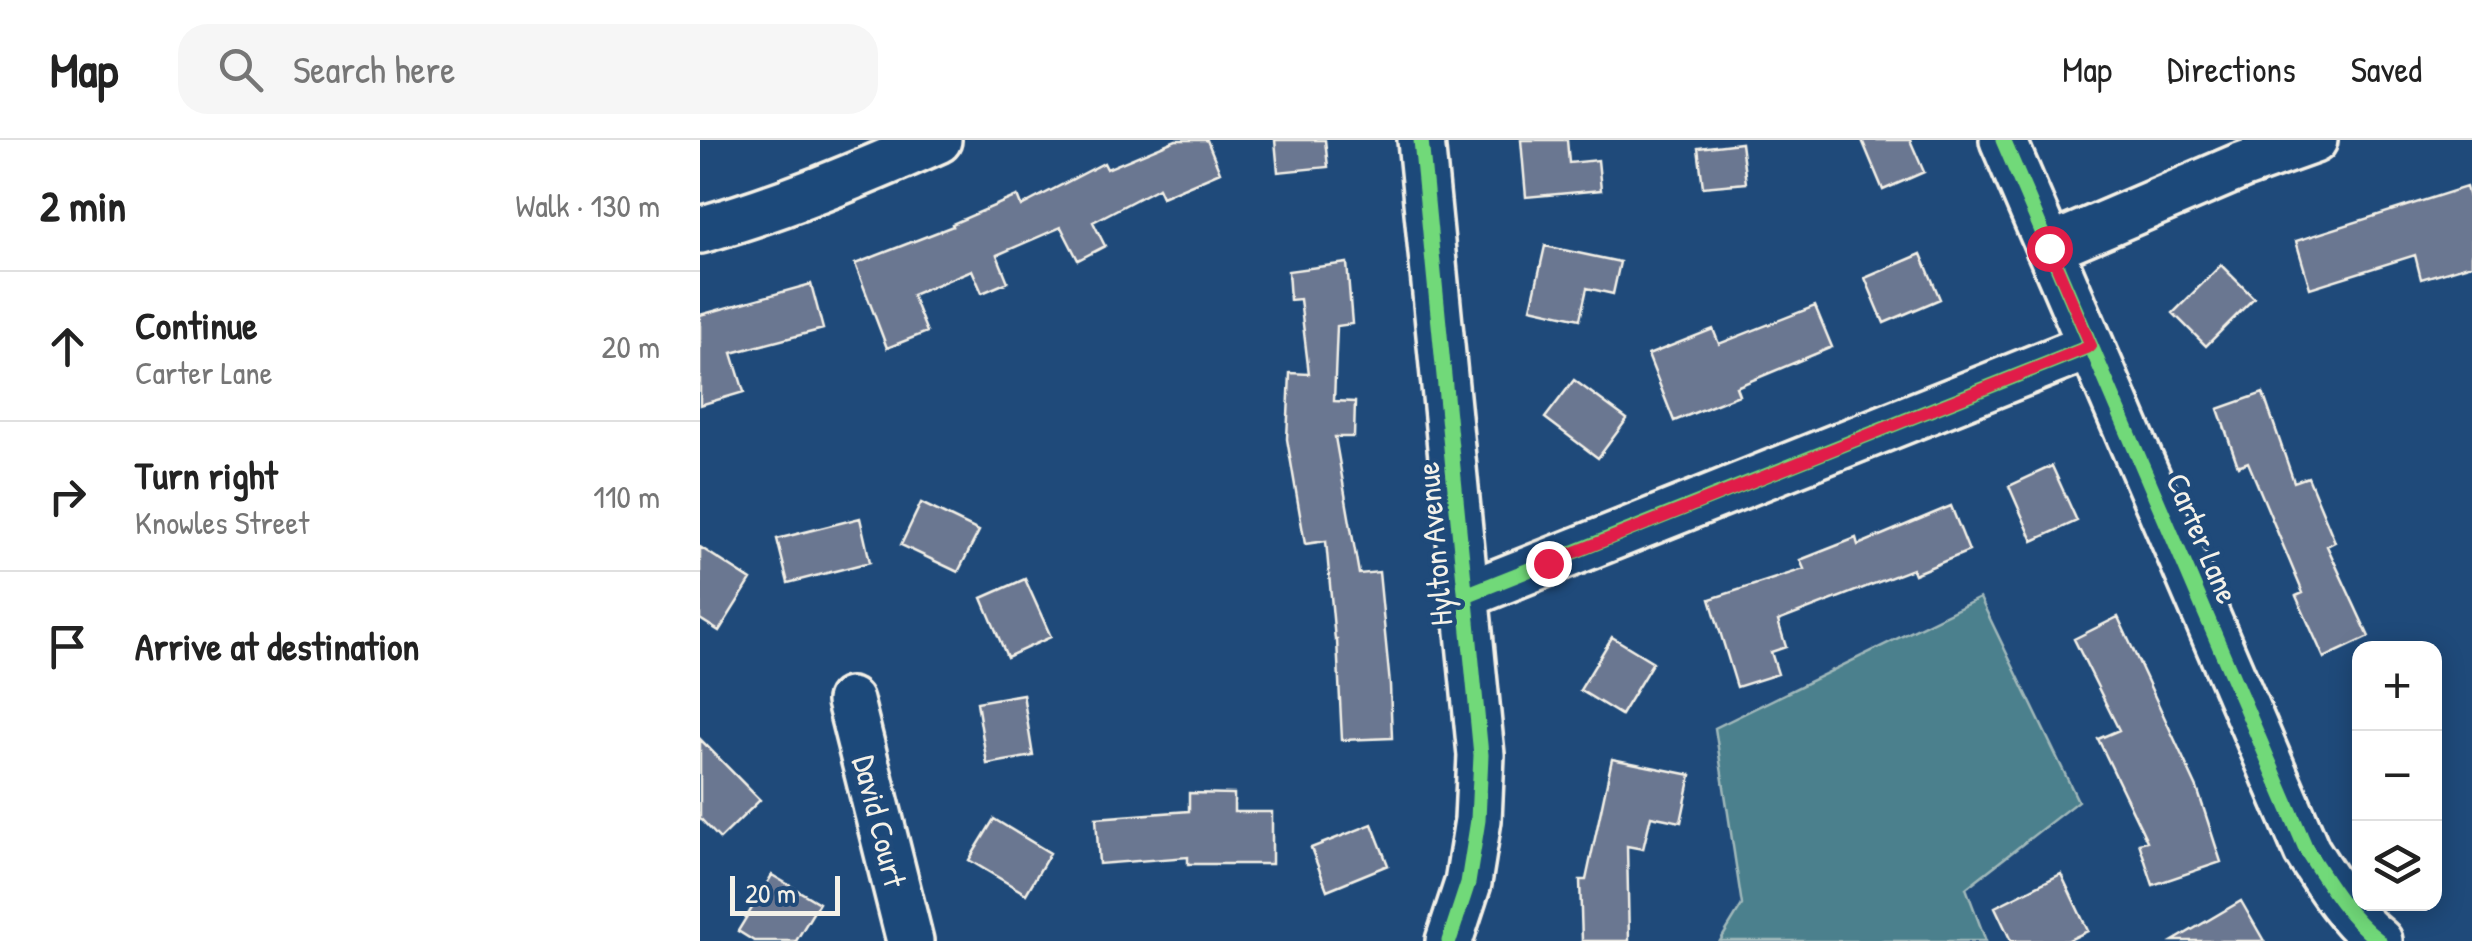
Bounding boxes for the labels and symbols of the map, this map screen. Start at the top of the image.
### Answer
route start [2027,226,2073,272]
street label: Hylton Avenue [1405,460,1463,628]
street label: Carter Lane [2156,466,2250,610]
route end [1526,541,1572,587]
street label: David Court [843,751,917,892]
scale bar [730,871,840,916]

